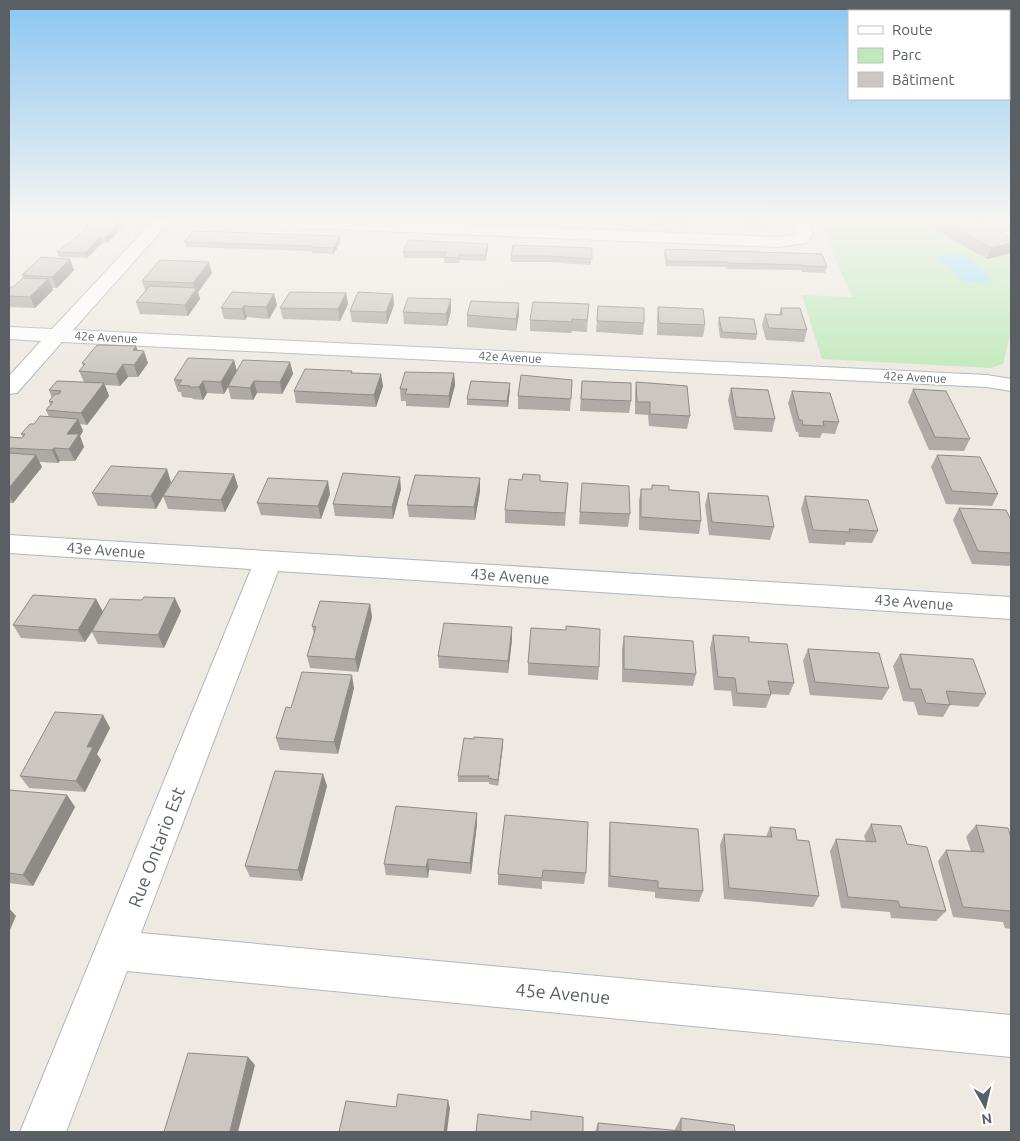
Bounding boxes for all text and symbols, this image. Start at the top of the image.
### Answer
legend [848,10,1010,100]
text: Route [892,21,933,38]
text: Parc [892,46,921,63]
text: Bâtiment [892,71,955,88]
street label: 42e Avenue [74,329,138,345]
street label: 42e Avenue [478,349,542,365]
street label: 42e Avenue [883,369,947,385]
street label: 43e Avenue [66,539,146,561]
street label: 43e Avenue [470,565,550,587]
street label: 43e Avenue [874,591,954,613]
street label: Rue Ontario Est [124,784,188,910]
street label: 45e Avenue [515,979,611,1007]
north arrow [960,1081,1010,1131]
text: N [981,1110,993,1128]

